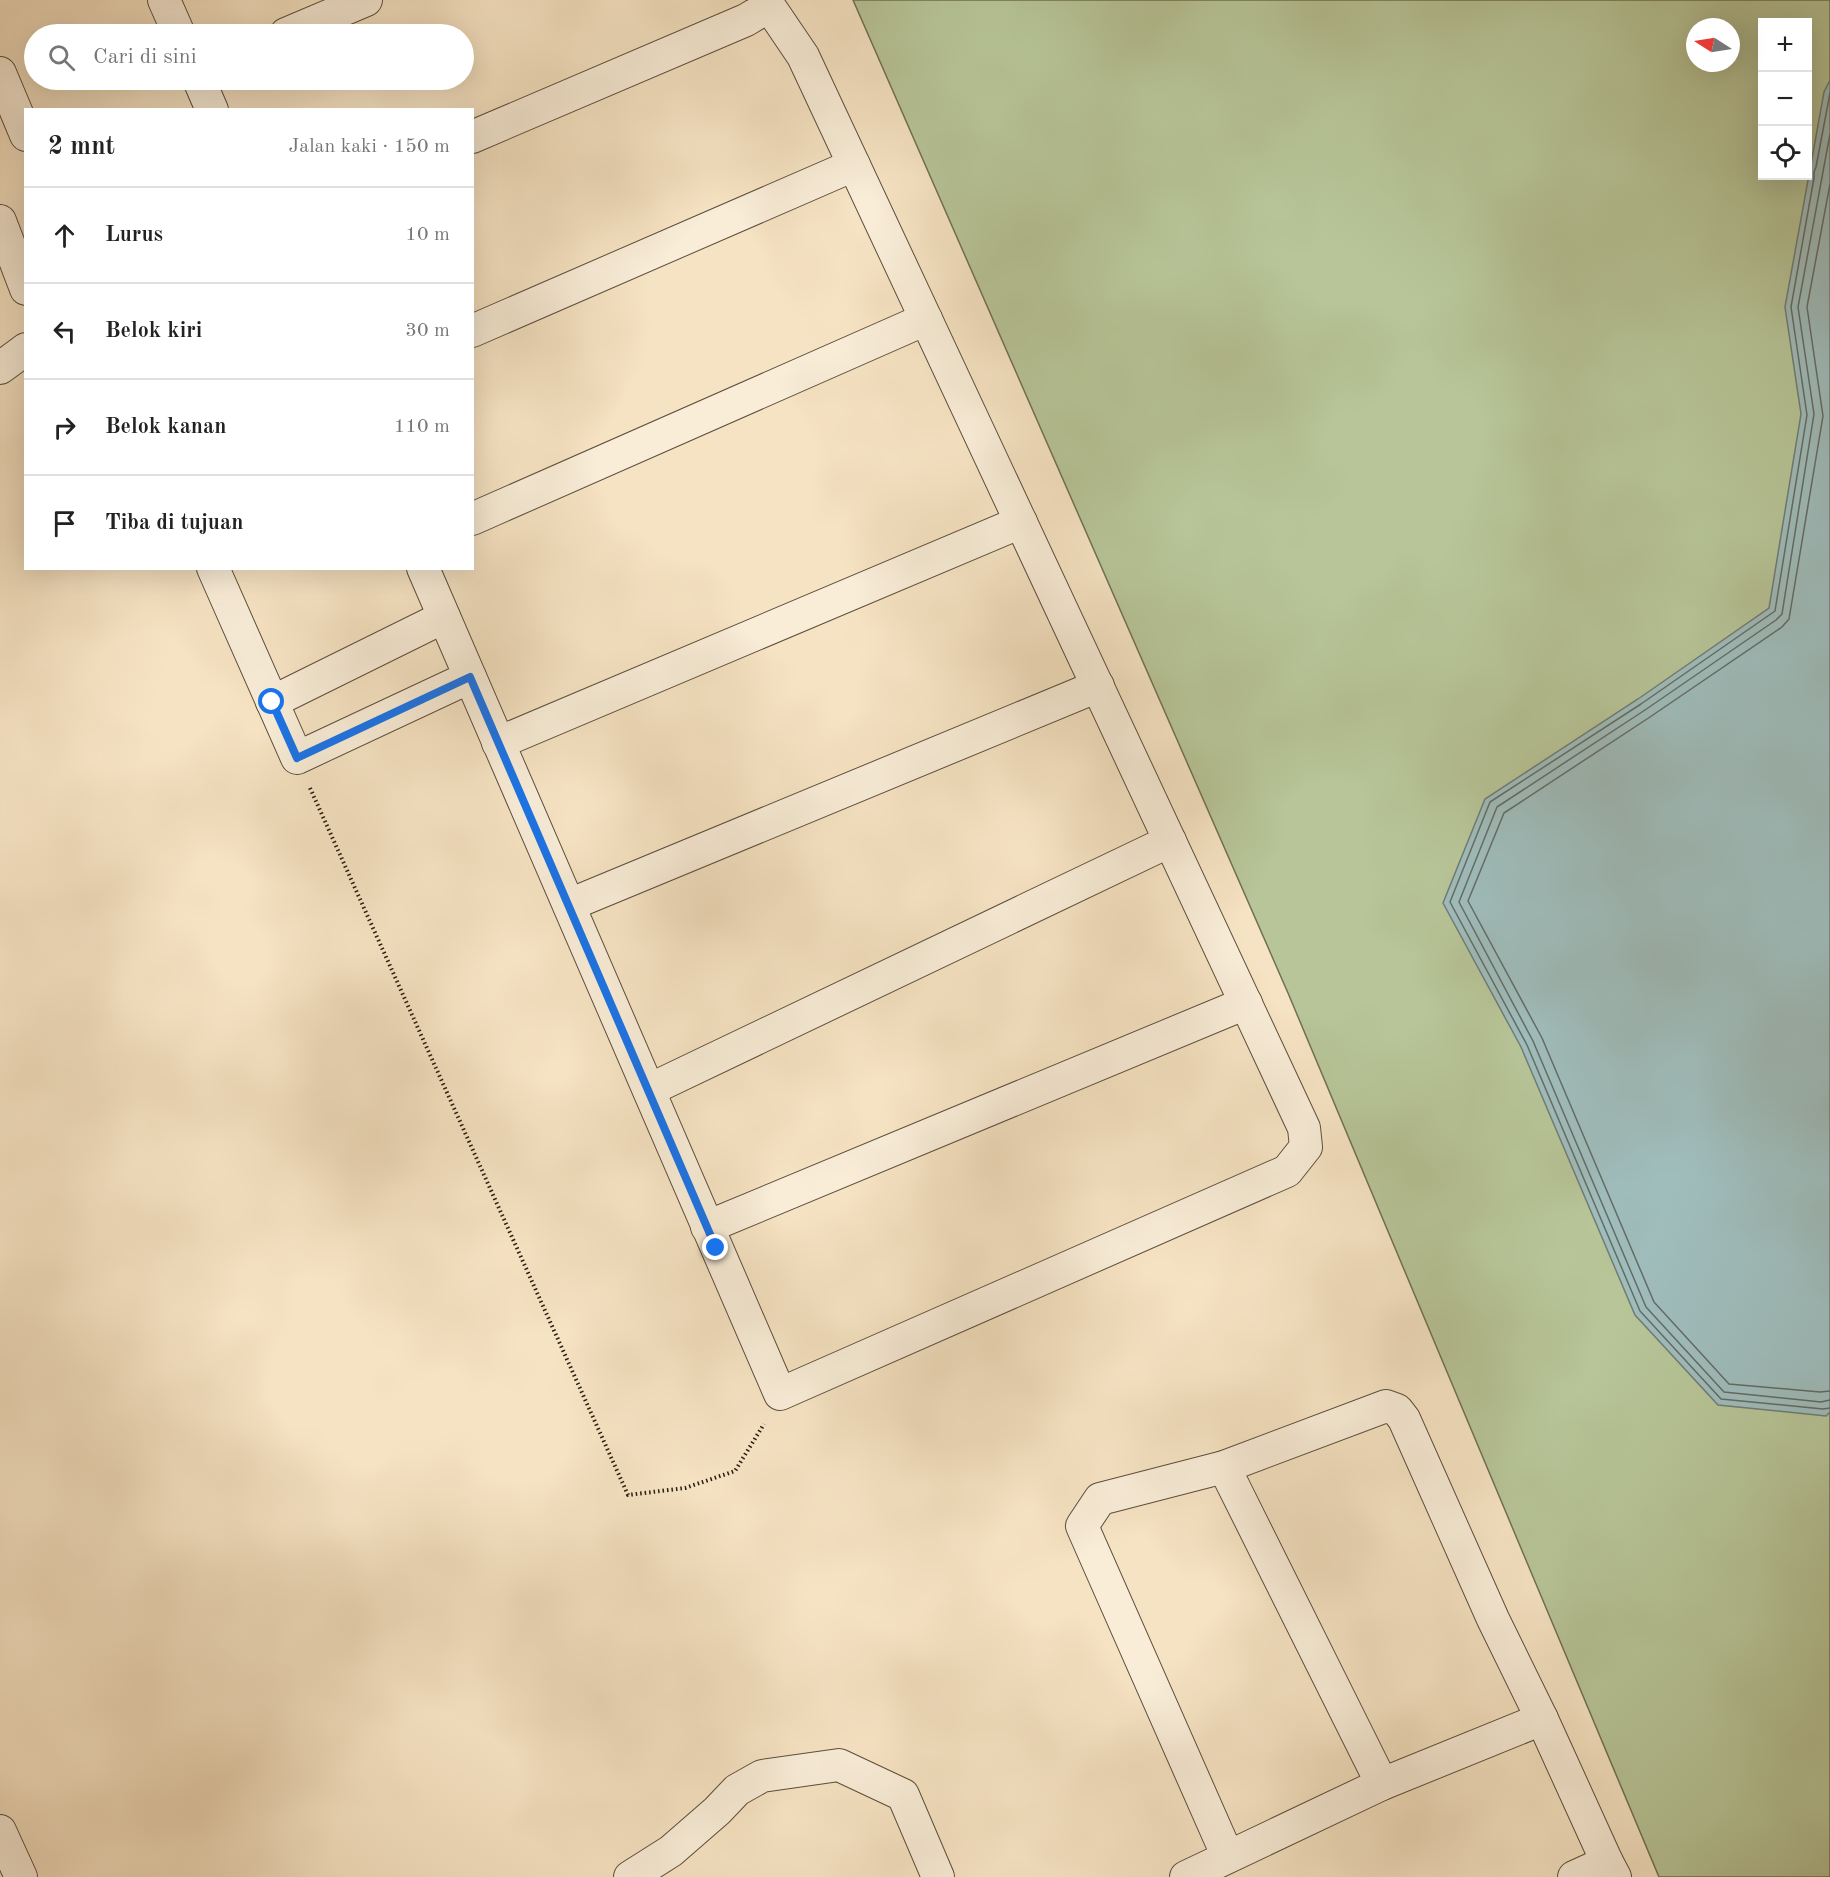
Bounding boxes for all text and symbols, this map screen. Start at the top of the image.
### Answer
north arrow [1686,18,1740,72]
map controls [1758,18,1812,180]
button: + [1758,18,1812,72]
search box [24,24,474,90]
icon: search [45,41,78,74]
text: Cari di sini [93,46,197,68]
button: − [1758,72,1812,126]
button: locate [1758,126,1812,180]
text: 2 mnt [48,134,115,160]
text: Jalan kaki · 150 m [288,137,450,157]
icon: ahead [48,219,81,252]
text: Lurus [105,224,163,246]
text: 10 m [405,225,450,245]
icon: left [48,315,81,348]
text: Belok kiri [105,320,202,342]
text: 30 m [405,321,450,341]
icon: right [48,411,81,444]
text: Belok kanan [105,416,227,438]
text: 110 m [394,417,450,437]
icon: arrive [48,507,81,540]
text: Tiba di tujuan [105,512,243,534]
route start [258,688,284,714]
route end [702,1234,728,1260]

